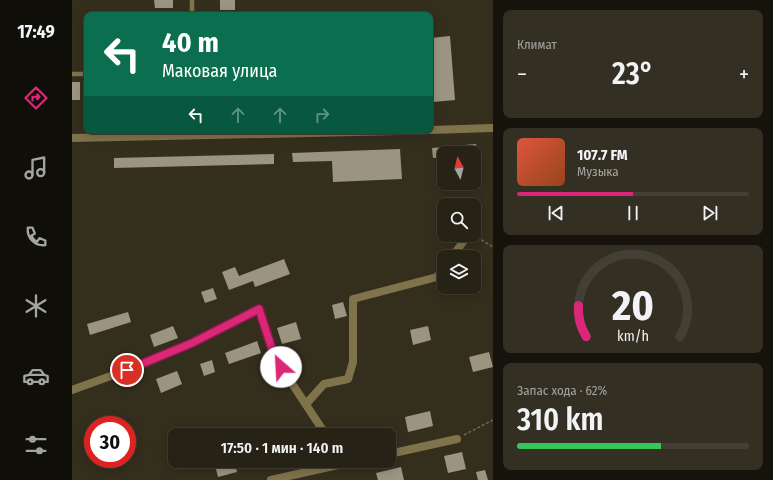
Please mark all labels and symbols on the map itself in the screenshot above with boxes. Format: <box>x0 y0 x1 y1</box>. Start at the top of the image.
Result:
north arrow <box>437 146 481 190</box>
position arrow <box>260 346 302 388</box>
pin <box>110 353 144 387</box>
speed limit sign: 30 <box>84 416 136 468</box>

